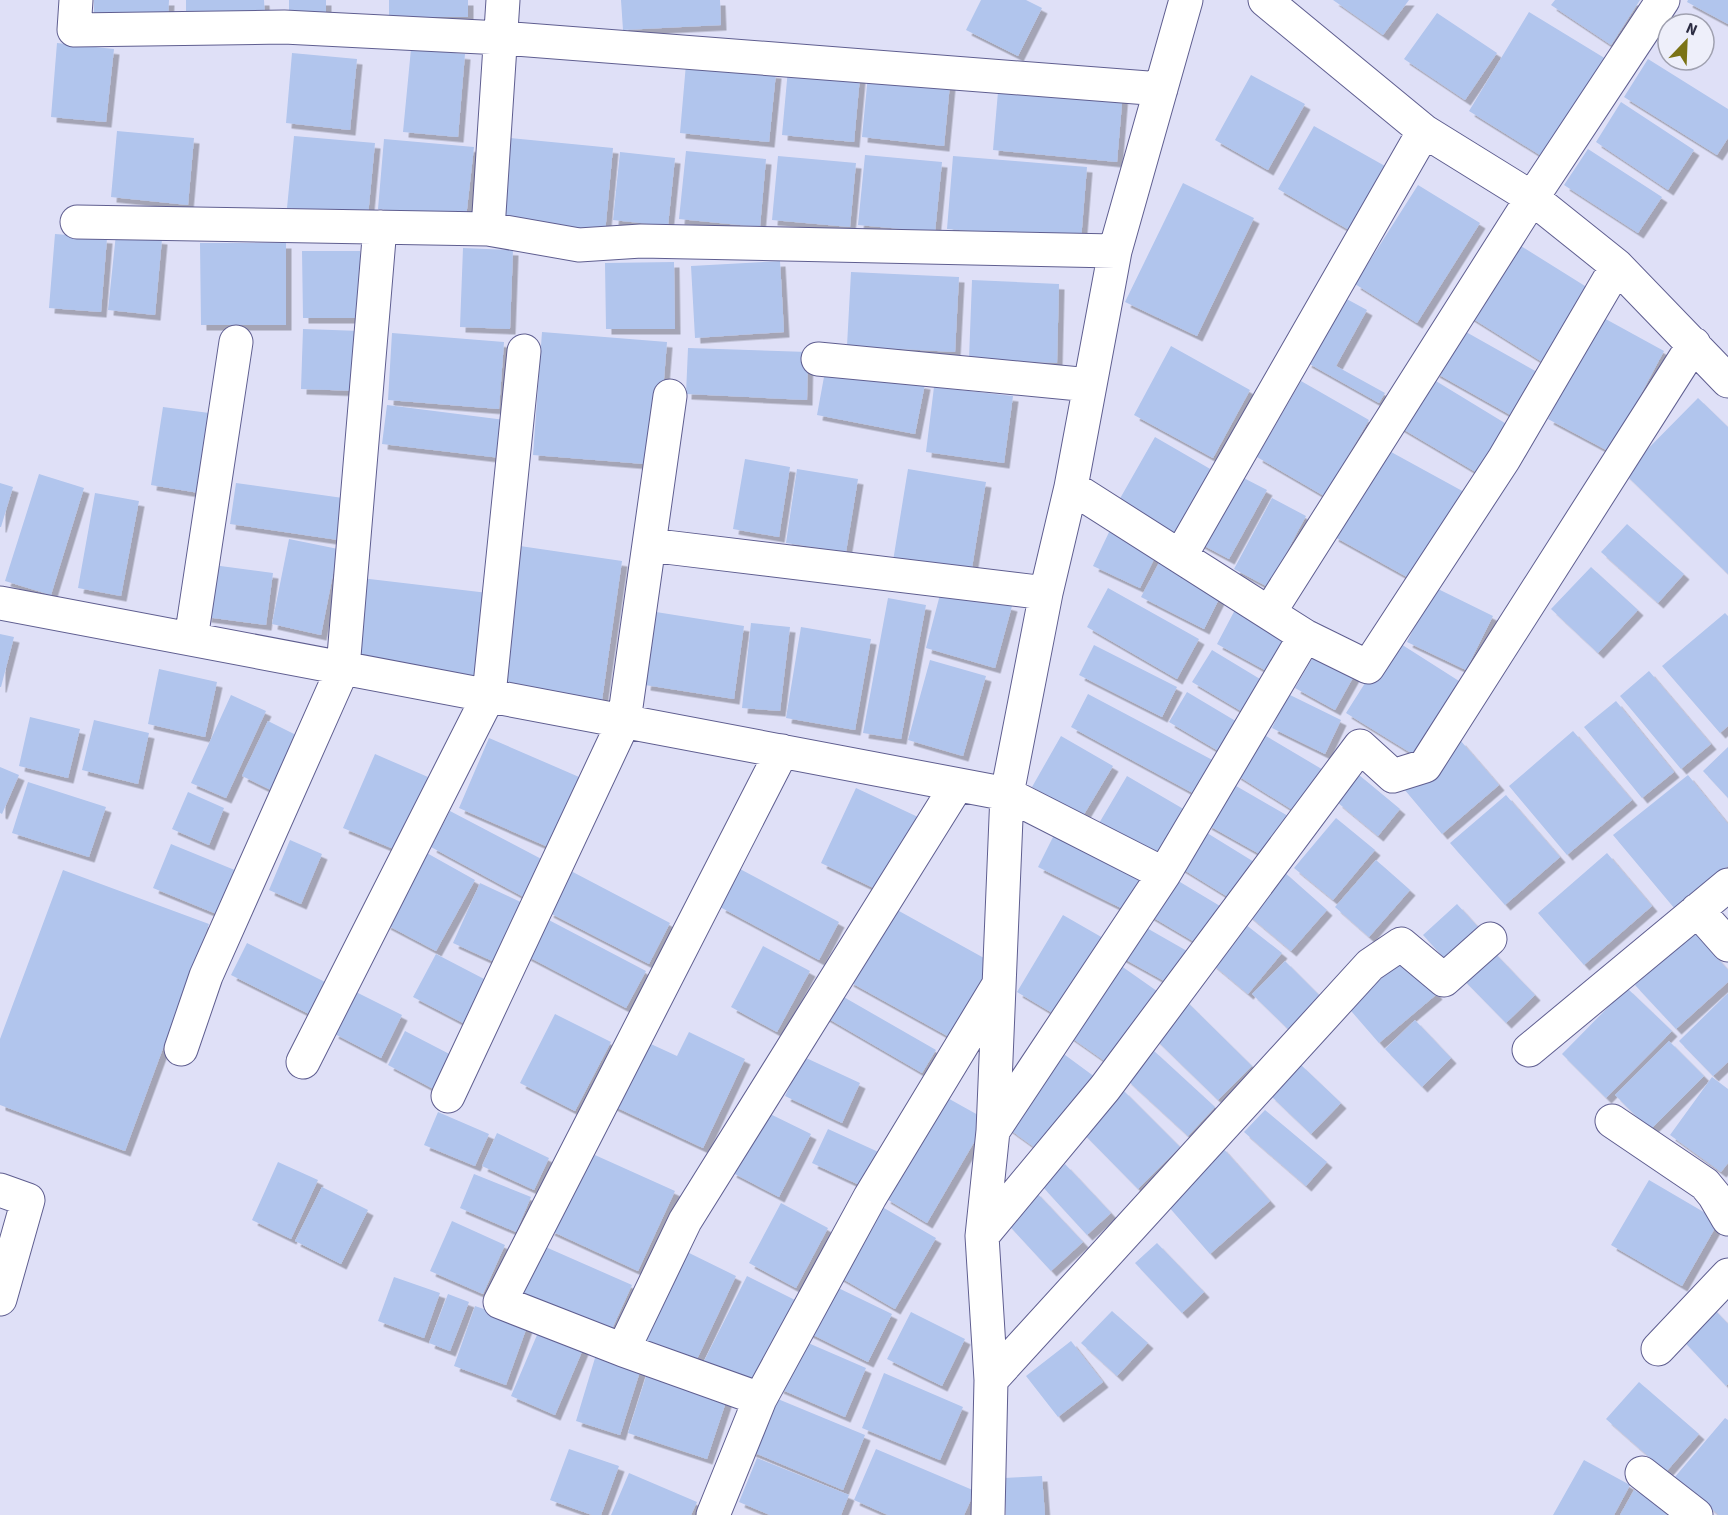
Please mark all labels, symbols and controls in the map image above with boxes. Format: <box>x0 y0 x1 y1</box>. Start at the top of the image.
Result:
north arrow <box>1656 12 1716 72</box>
text: N <box>1682 17 1701 41</box>

